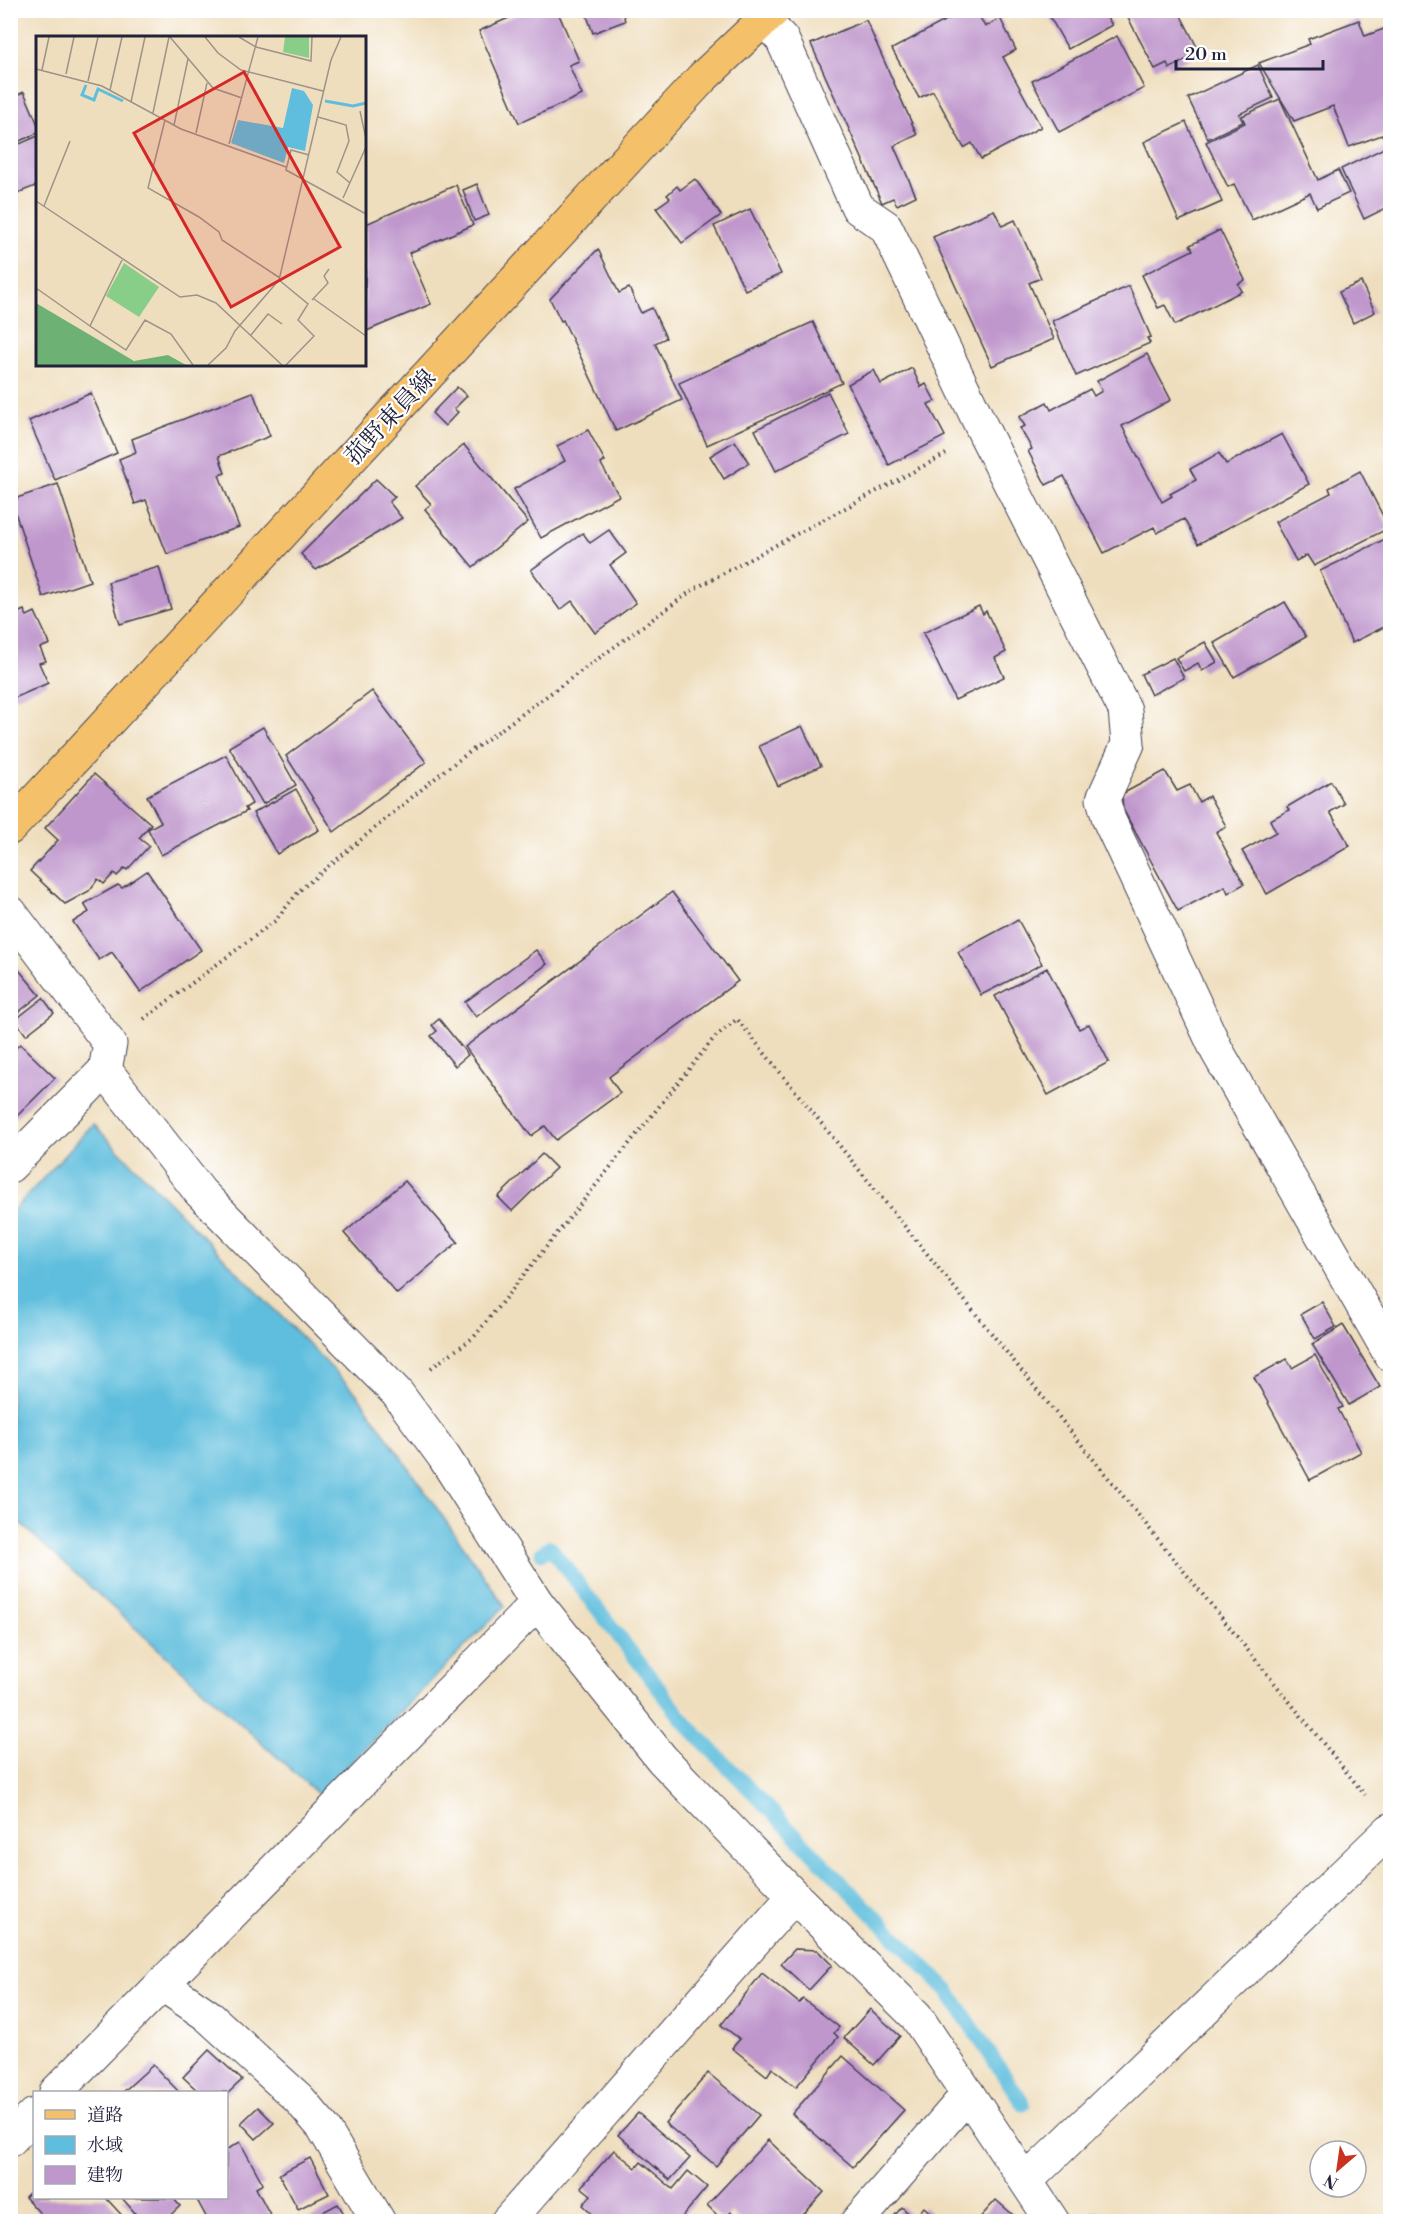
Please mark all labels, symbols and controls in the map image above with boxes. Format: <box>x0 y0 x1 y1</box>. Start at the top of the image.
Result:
scale bar <box>1176 33 1323 71</box>
inset map <box>36 36 366 366</box>
text: 20 m <box>1185 43 1227 66</box>
street label: 菰野東員線 <box>339 364 443 472</box>
legend <box>33 2091 228 2199</box>
text: 道路 <box>87 2104 123 2127</box>
text: 水域 <box>87 2134 123 2157</box>
north arrow <box>1308 2139 1368 2199</box>
text: 建物 <box>87 2164 123 2187</box>
text: N <box>1321 2169 1342 2193</box>

